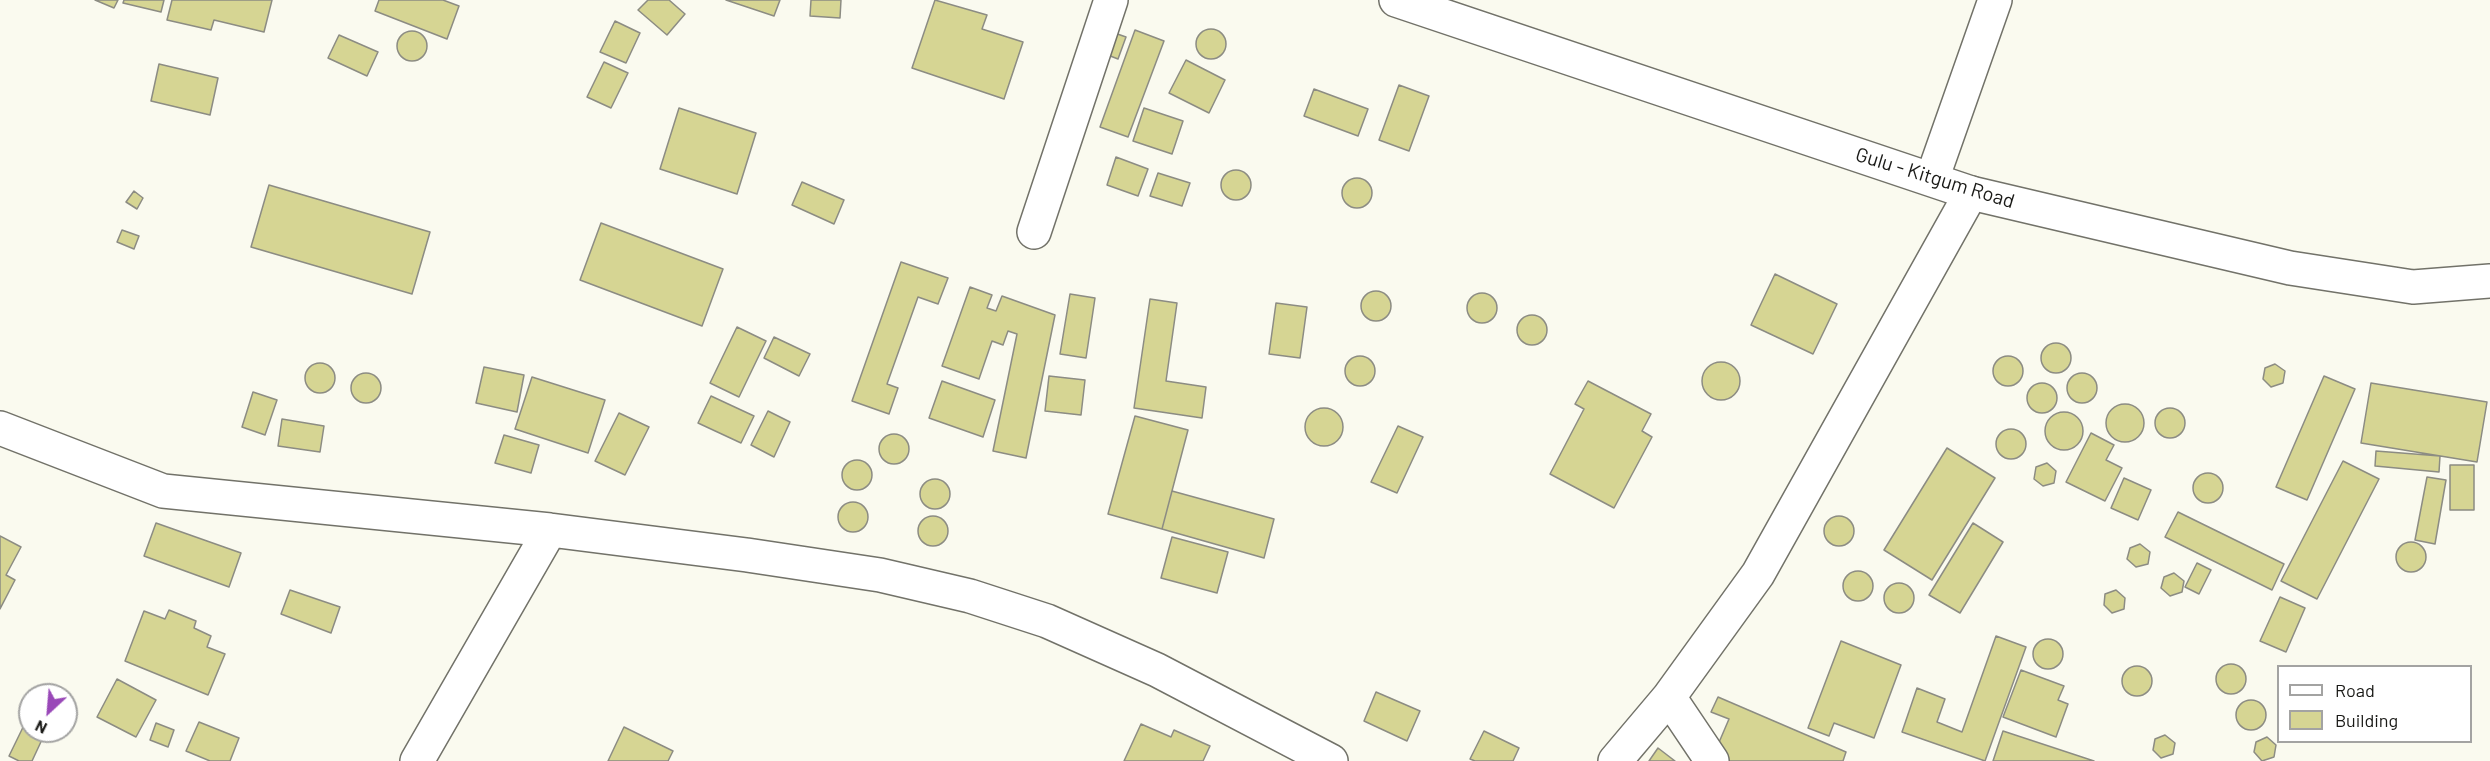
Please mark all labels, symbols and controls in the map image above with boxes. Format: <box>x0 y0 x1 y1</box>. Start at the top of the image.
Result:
street label: Gulu - Kitgum Road <box>1853 142 2017 214</box>
legend <box>2277 665 2472 743</box>
text: Road <box>2335 679 2375 701</box>
north arrow <box>18 683 78 743</box>
text: Building <box>2335 709 2398 731</box>
text: N <box>32 717 50 739</box>

